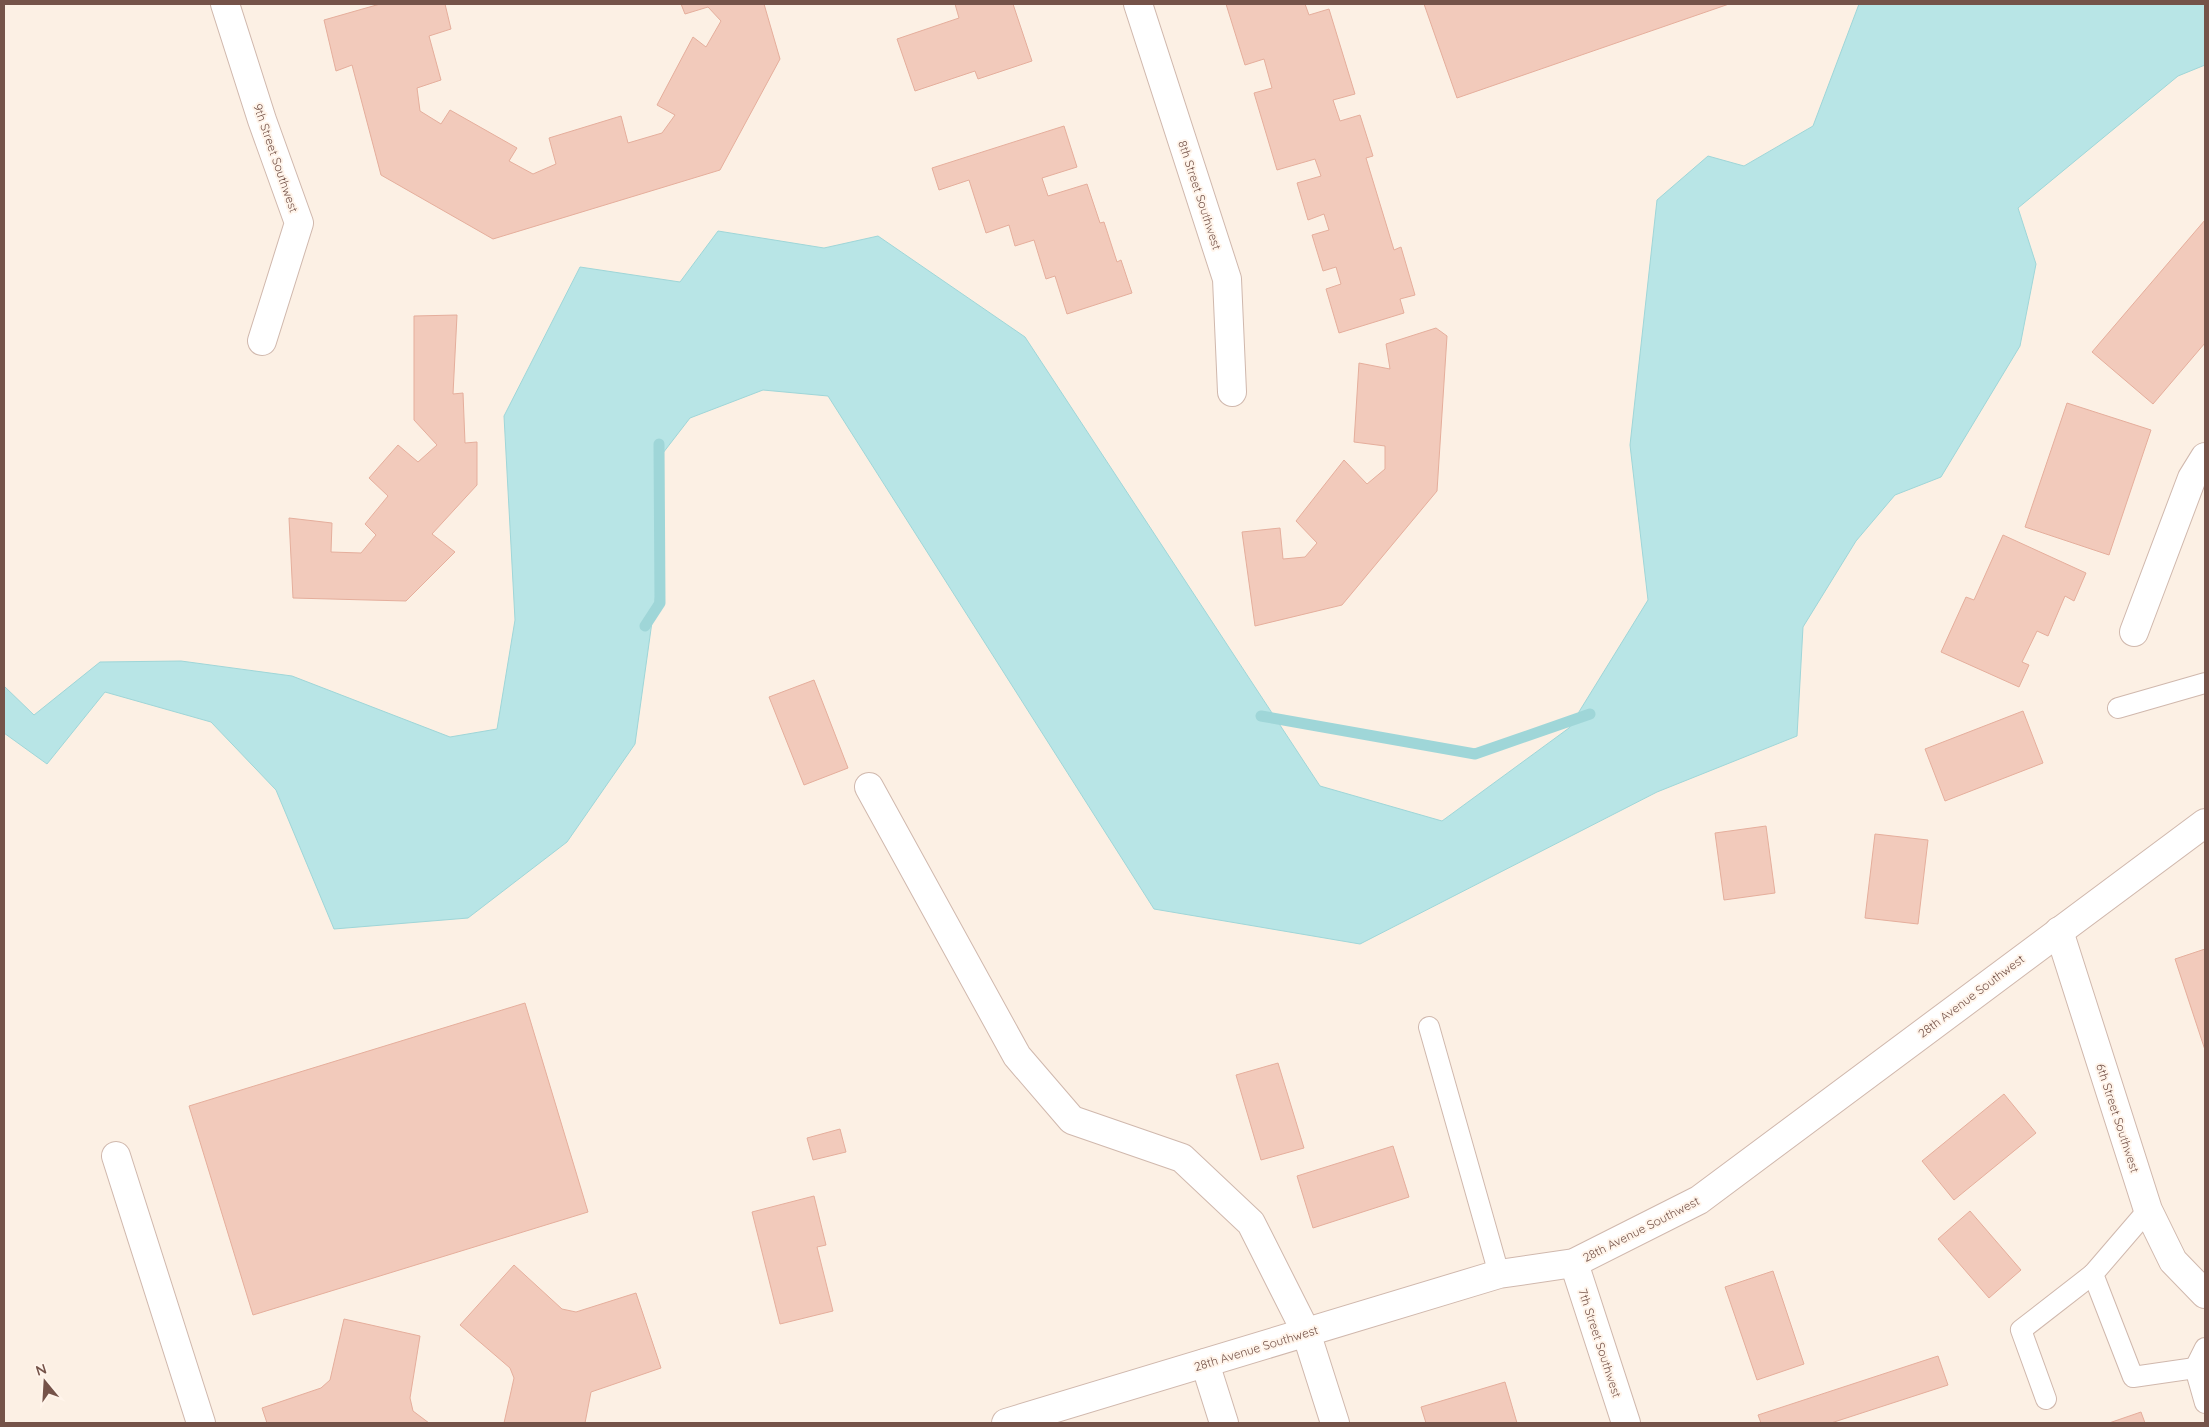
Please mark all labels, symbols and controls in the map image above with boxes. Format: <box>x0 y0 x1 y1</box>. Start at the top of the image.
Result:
street label: 9th Street Southwest <box>250 102 302 214</box>
street label: 8th Street Southwest <box>1175 139 1225 251</box>
street label: 28th Avenue Southwest <box>1915 951 2027 1041</box>
street label: 6th Street Southwest <box>2093 1062 2143 1174</box>
street label: 28th Avenue Southwest <box>1580 1193 1702 1265</box>
street label: 7th Street Southwest <box>1575 1287 1625 1399</box>
street label: 28th Avenue Southwest <box>1192 1322 1320 1374</box>
north arrow <box>20 1357 70 1407</box>
text: N <box>33 1359 49 1380</box>

